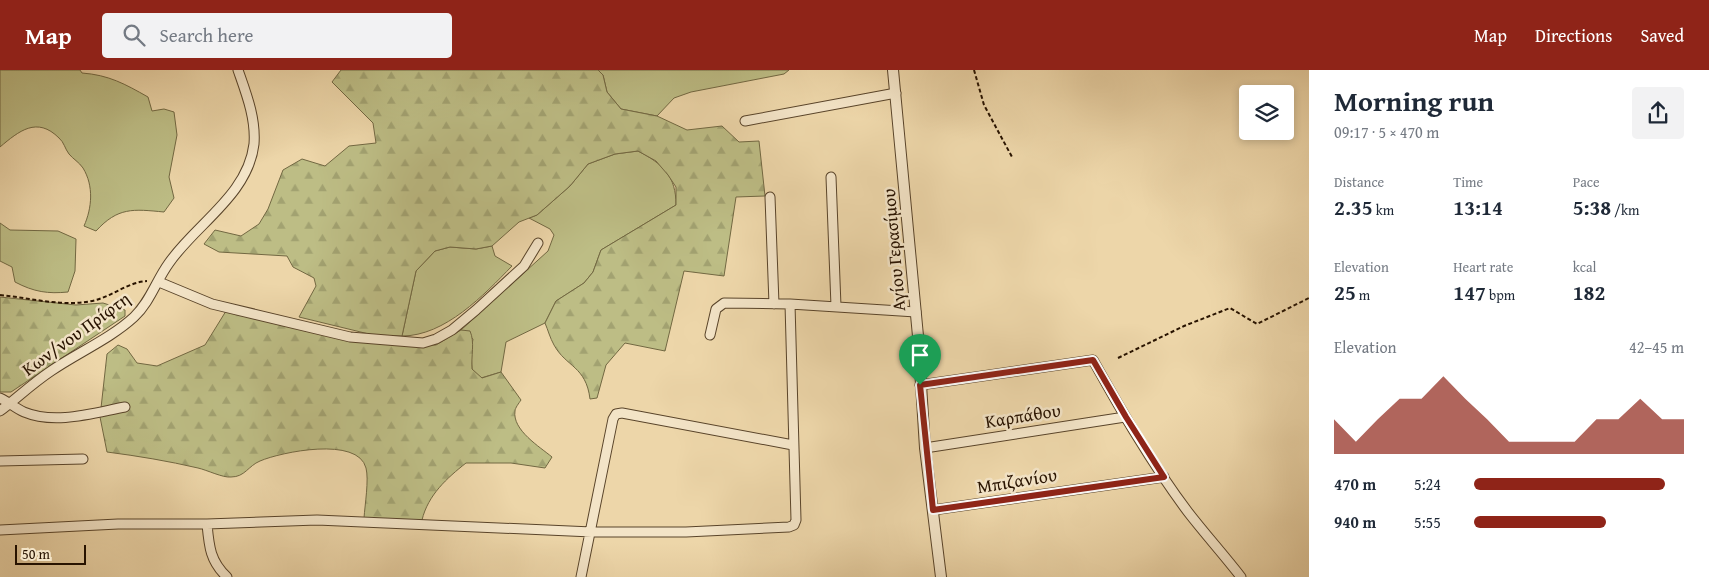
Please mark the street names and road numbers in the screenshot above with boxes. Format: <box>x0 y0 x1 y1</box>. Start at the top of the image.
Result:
street label: Αγίου Γερασίμου <box>875 188 912 313</box>
street label: Κων/νου Πρίφτη <box>16 285 135 382</box>
street label: Καρπάθου <box>983 396 1063 435</box>
street label: Μπιζανίου <box>975 461 1059 500</box>

